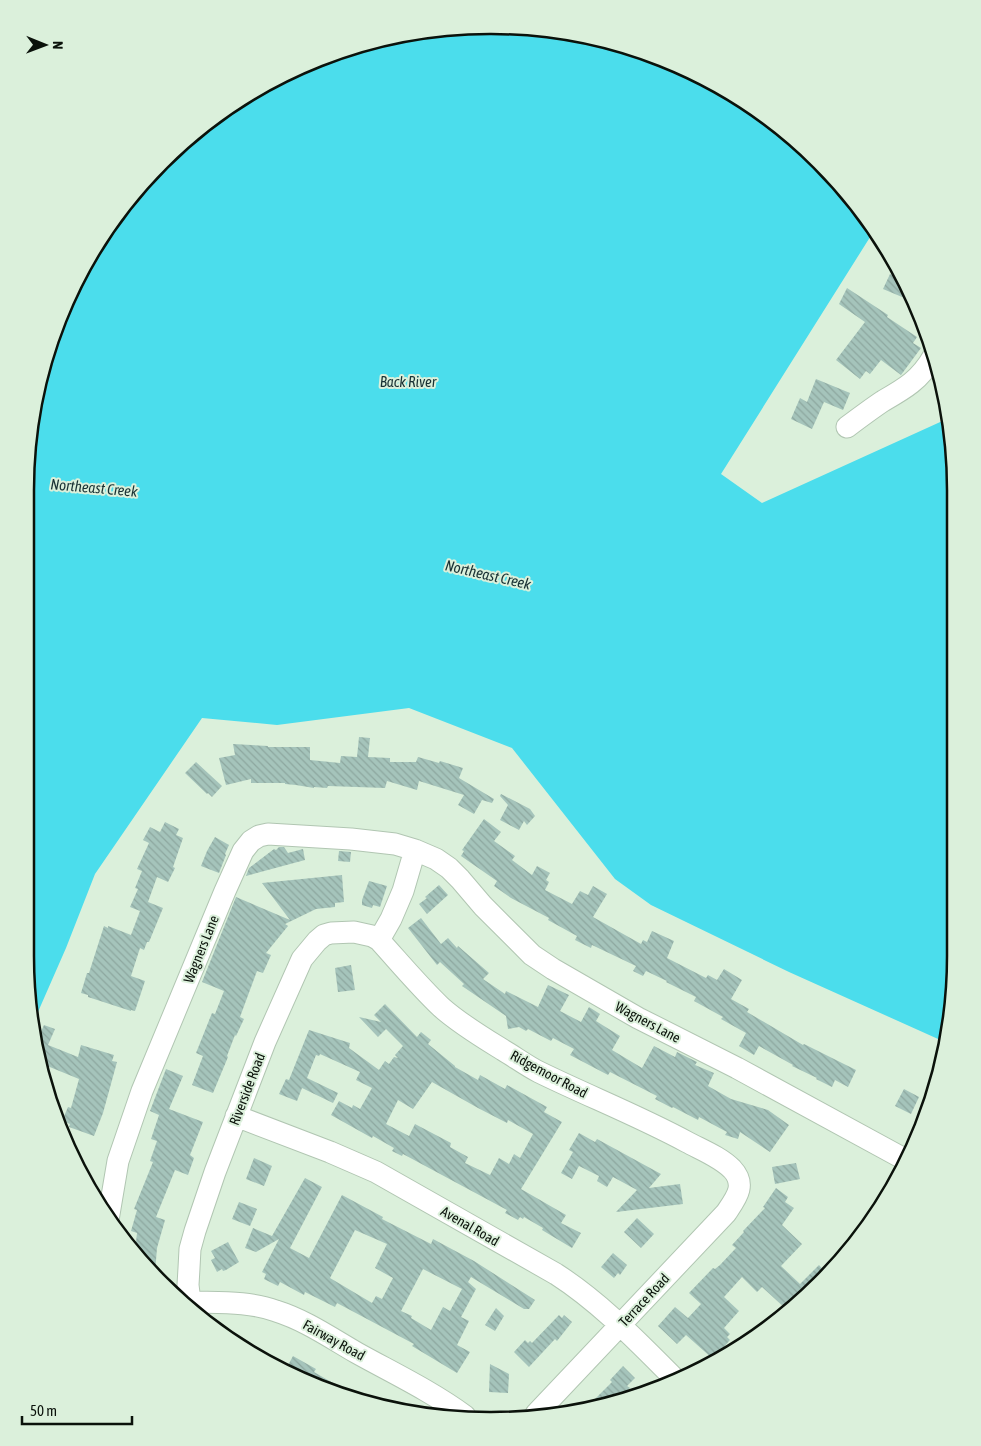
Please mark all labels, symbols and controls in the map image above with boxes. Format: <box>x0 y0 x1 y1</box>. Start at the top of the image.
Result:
north arrow <box>20 20 70 70</box>
text: N <box>50 41 66 49</box>
water label: Back River <box>380 373 437 390</box>
water label: Northeast Creek <box>50 475 139 500</box>
water label: Northeast Creek <box>444 556 533 593</box>
street label: Wagners Lane <box>180 913 222 985</box>
street label: Wagners Lane <box>613 998 683 1046</box>
street label: Ridgemoor Road <box>508 1047 590 1101</box>
street label: Riverside Road <box>226 1051 268 1127</box>
street label: Avenal Road <box>438 1203 502 1249</box>
street label: Terrace Road <box>616 1270 672 1330</box>
street label: Fairway Road <box>300 1316 368 1364</box>
scale bar <box>22 1394 132 1426</box>
text: 50 m <box>30 1402 57 1419</box>

